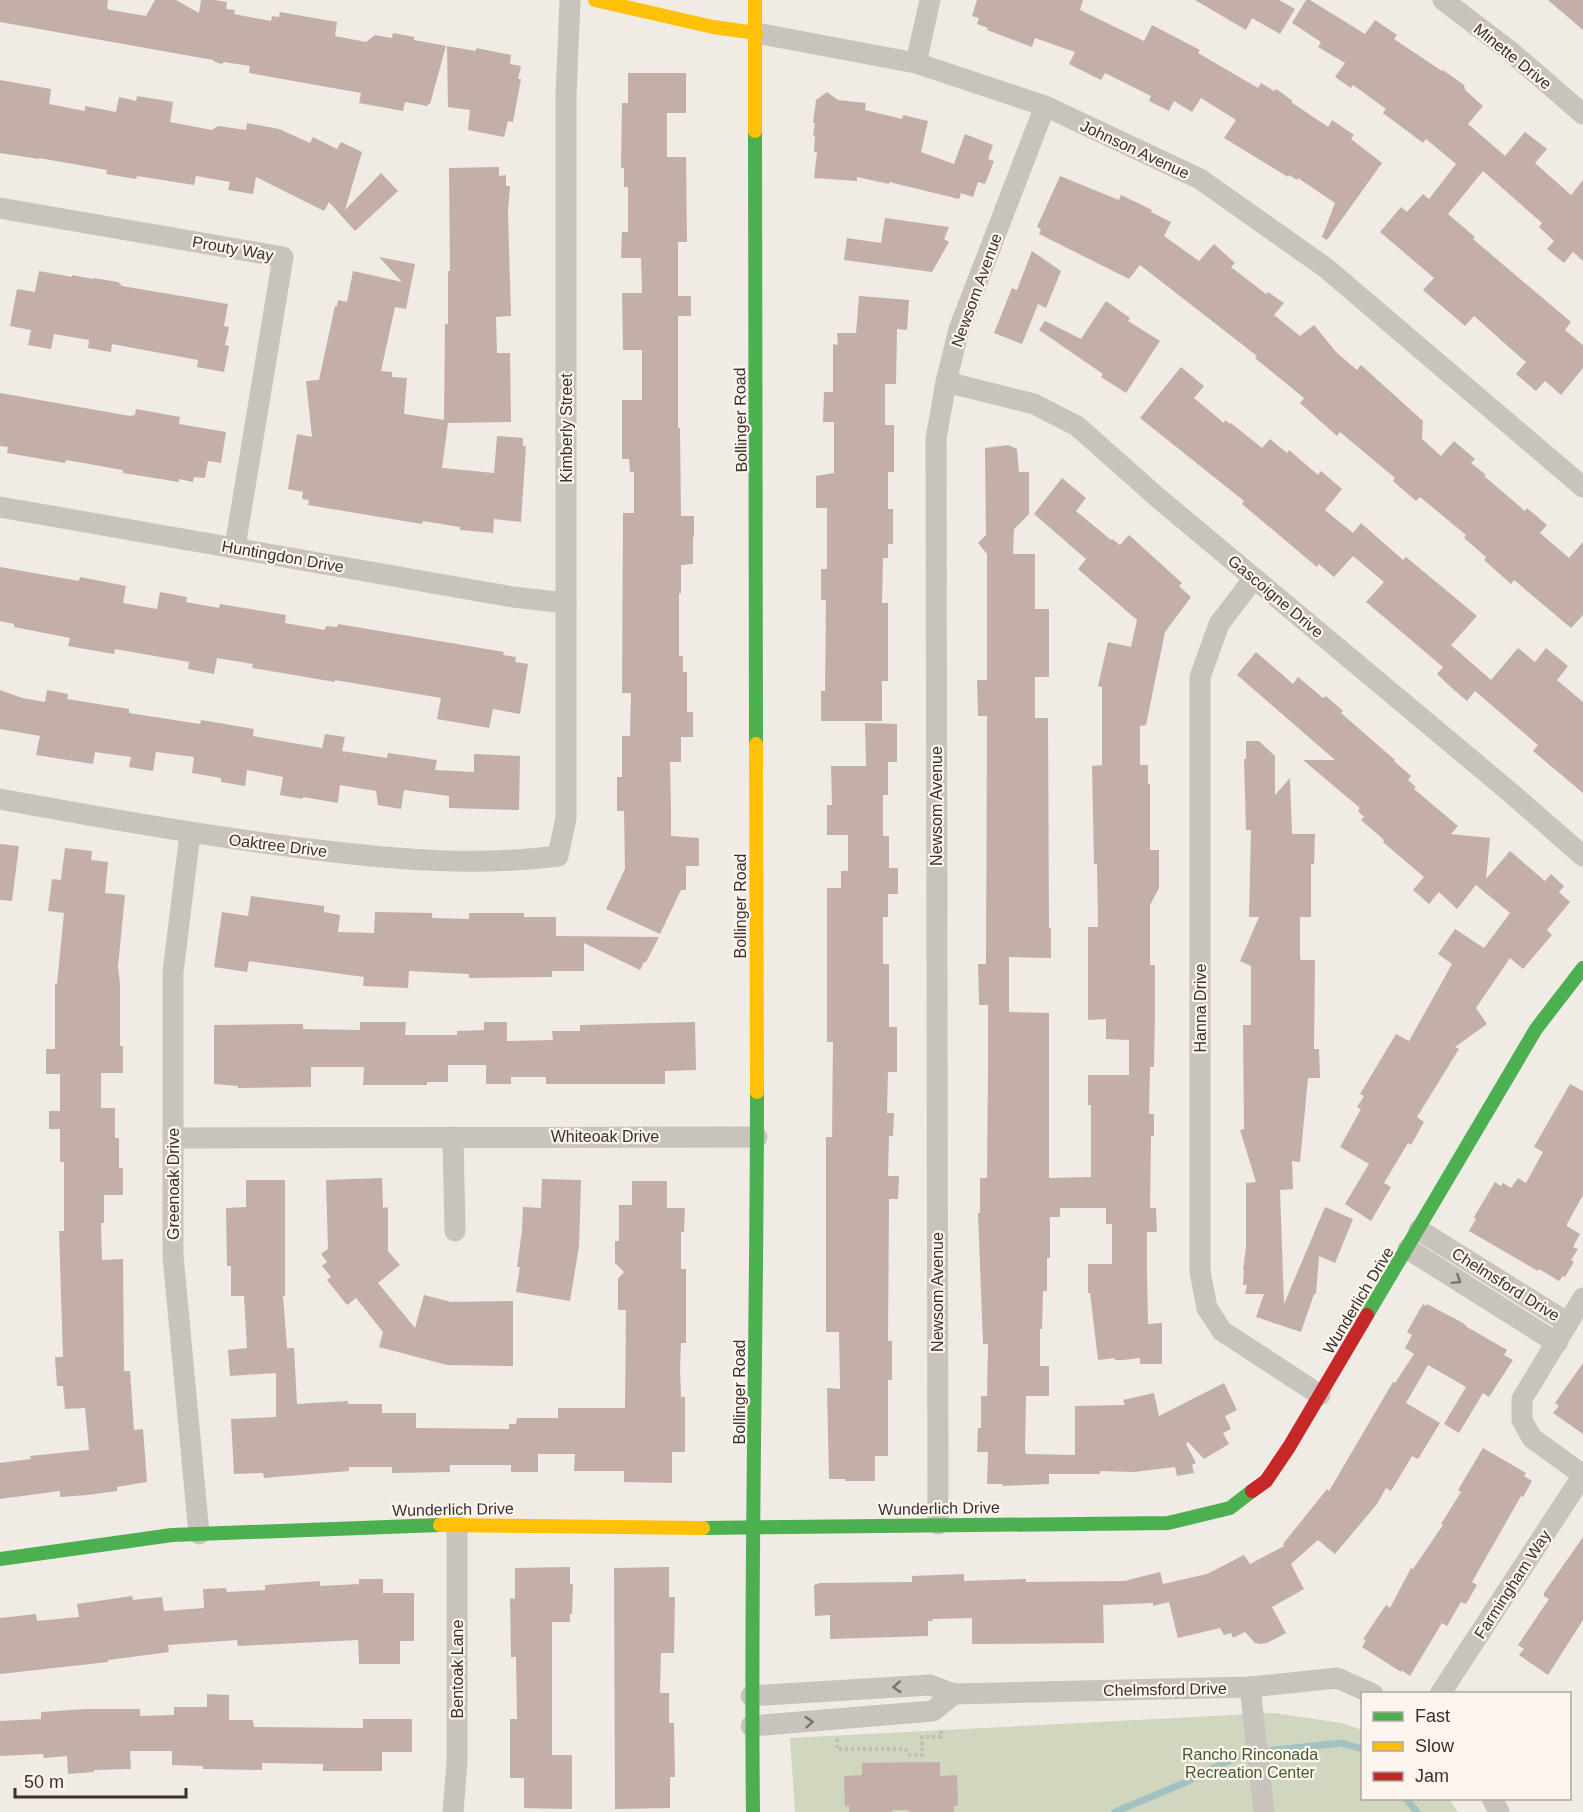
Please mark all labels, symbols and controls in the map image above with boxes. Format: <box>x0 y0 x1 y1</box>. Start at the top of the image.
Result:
street label: Minette Drive <box>1471 20 1555 93</box>
street label: Johnson Avenue <box>1078 117 1192 182</box>
street label: Newsom Avenue <box>948 231 1005 349</box>
street label: Prouty Way <box>191 233 275 264</box>
street label: Bollinger Road <box>731 367 750 473</box>
street label: Kimberly Street <box>558 373 575 483</box>
street label: Huntingdon Drive <box>221 537 345 576</box>
street label: Gascoigne Drive <box>1225 552 1327 641</box>
street label: Newsom Avenue <box>928 746 945 866</box>
street label: Oaktree Drive <box>228 831 328 860</box>
street label: Bollinger Road <box>732 854 749 958</box>
street label: Hanna Drive <box>1192 963 1209 1052</box>
street label: Greenoak Drive <box>165 1128 182 1240</box>
street label: Whiteoak Drive <box>551 1128 659 1145</box>
street label: Newsom Avenue <box>929 1232 946 1352</box>
street label: Wunderlich Drive <box>1320 1244 1397 1357</box>
street label: Chelmsford Drive <box>1449 1244 1563 1324</box>
one-way arrow <box>1451 1273 1461 1285</box>
street label: Bollinger Road <box>731 1340 748 1444</box>
street label: Wunderlich Drive <box>878 1499 1000 1518</box>
street label: Wunderlich Drive <box>392 1500 514 1519</box>
street label: Farmingham Way <box>1471 1527 1554 1642</box>
street label: Bentoak Lane <box>449 1620 466 1718</box>
street label: Chelmsford Drive <box>1103 1680 1227 1699</box>
one-way arrow <box>893 1681 902 1694</box>
legend <box>1361 1692 1571 1800</box>
text: Fast <box>1415 1706 1450 1726</box>
one-way arrow <box>805 1716 814 1729</box>
text: Slow <box>1415 1736 1455 1756</box>
park label: Rancho Rinconada Recreation Center <box>1182 1746 1318 1781</box>
scale bar <box>15 1761 186 1799</box>
text: Jam <box>1415 1766 1449 1786</box>
text: 50 m <box>24 1772 64 1792</box>

